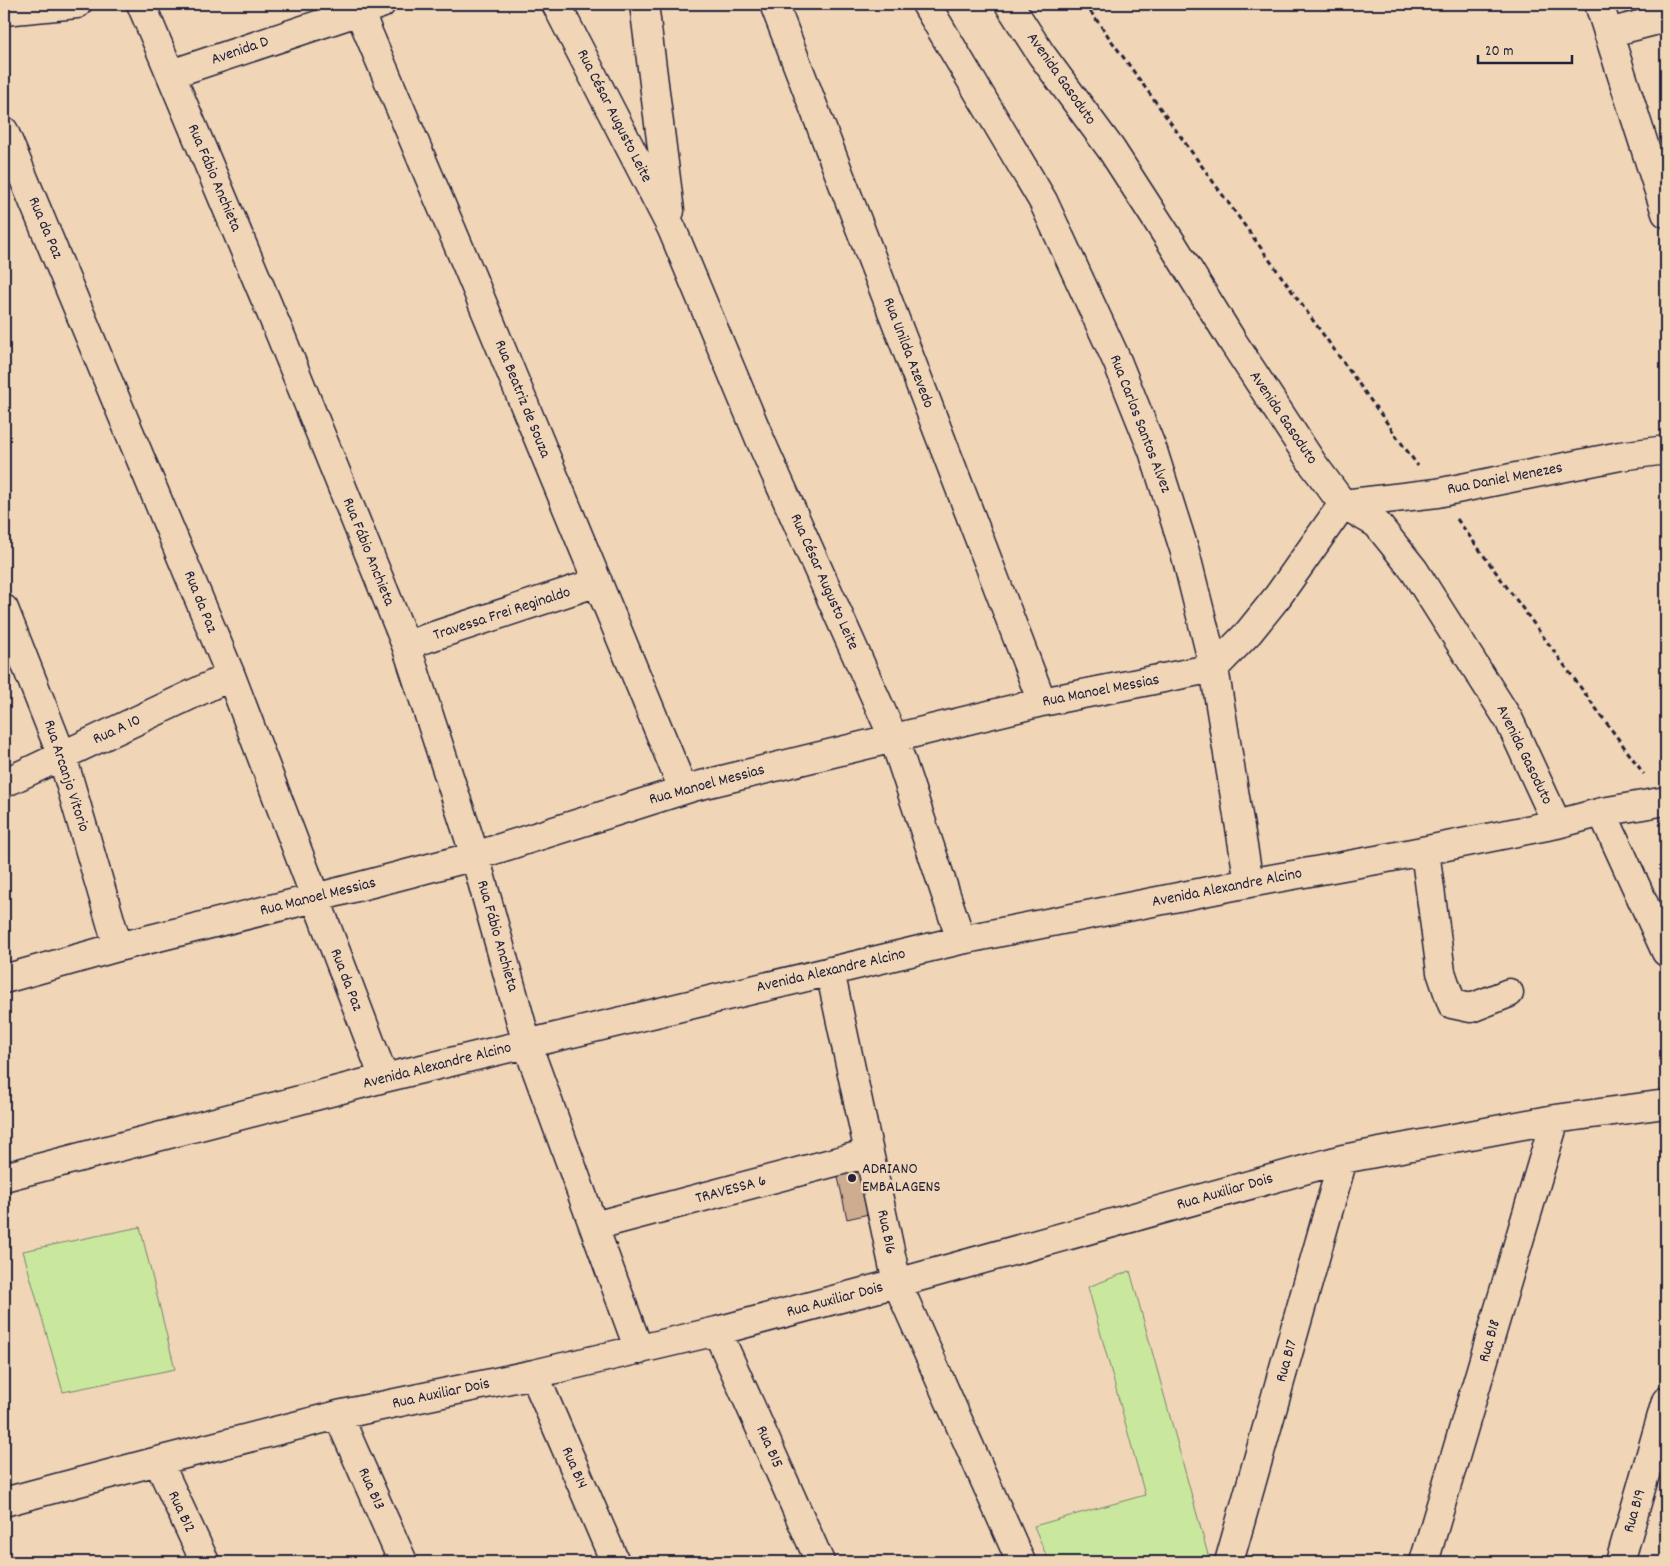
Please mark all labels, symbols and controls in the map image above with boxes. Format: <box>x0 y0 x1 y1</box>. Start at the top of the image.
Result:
street label: Avenida Gasoduto <box>1021 28 1101 130</box>
street label: Avenida D <box>208 30 272 72</box>
scale bar <box>1478 32 1571 64</box>
text: 20 m <box>1485 41 1513 63</box>
street label: Rua César Augusto Leite <box>570 45 658 187</box>
street label: Rua Fábio Anchieta <box>181 121 247 236</box>
street label: Rua da Paz <box>22 193 68 263</box>
street label: Rua Unilda Azevedo <box>876 294 940 412</box>
street label: Rua Beatriz de Souza <box>488 337 556 462</box>
street label: Rua Carlos Santos Alvez <box>1103 352 1177 496</box>
street label: Avenida Gasoduto <box>1243 367 1323 469</box>
street label: Rua Daniel Menezes <box>1445 456 1565 501</box>
street label: Rua Fábio Anchieta <box>336 494 400 610</box>
street label: Rua César Augusto Leite <box>784 510 864 654</box>
street label: Rua da Paz <box>177 567 223 637</box>
street label: Travessa Frei Reginaldo <box>430 581 574 647</box>
street label: Rua Manoel Messias <box>1040 668 1162 714</box>
street label: Avenida Gasoduto <box>1490 701 1558 809</box>
street label: Rua A 10 <box>89 709 145 751</box>
street label: Rua Arcanjo Vitorio <box>37 717 95 835</box>
street label: Rua Manoel Messias <box>647 758 768 811</box>
street label: Avenida Alexandre Alcino <box>1150 862 1304 914</box>
street label: Rua Manoel Messias <box>258 871 379 923</box>
street label: Rua Fábio Anchieta <box>470 878 524 995</box>
street label: Avenida Alexandre Alcino <box>754 943 908 999</box>
street label: Rua da Paz <box>324 945 368 1015</box>
street label: Avenida Alexandre Alcino <box>360 1036 514 1096</box>
place label: ADRIANO EMBALAGENS <box>862 1158 941 1199</box>
street label: Rua Auxiliar Dois <box>1174 1167 1276 1217</box>
street label: TRAVESSA 6 <box>693 1170 769 1210</box>
marker: ADRIANO EMBALAGENS <box>846 1172 858 1184</box>
street label: Rua B16 <box>870 1208 902 1256</box>
street label: Rua Auxiliar Dois <box>784 1276 886 1324</box>
street label: Rua B18 <box>1473 1317 1507 1365</box>
street label: Rua B17 <box>1270 1337 1304 1385</box>
street label: Rua Auxiliar Dois <box>390 1372 492 1416</box>
street label: Rua B15 <box>749 1422 789 1472</box>
street label: Rua B14 <box>555 1443 593 1493</box>
street label: Rua B13 <box>352 1464 390 1514</box>
street label: Rua B12 <box>161 1487 201 1537</box>
street label: Rua B19 <box>1618 1487 1652 1535</box>

